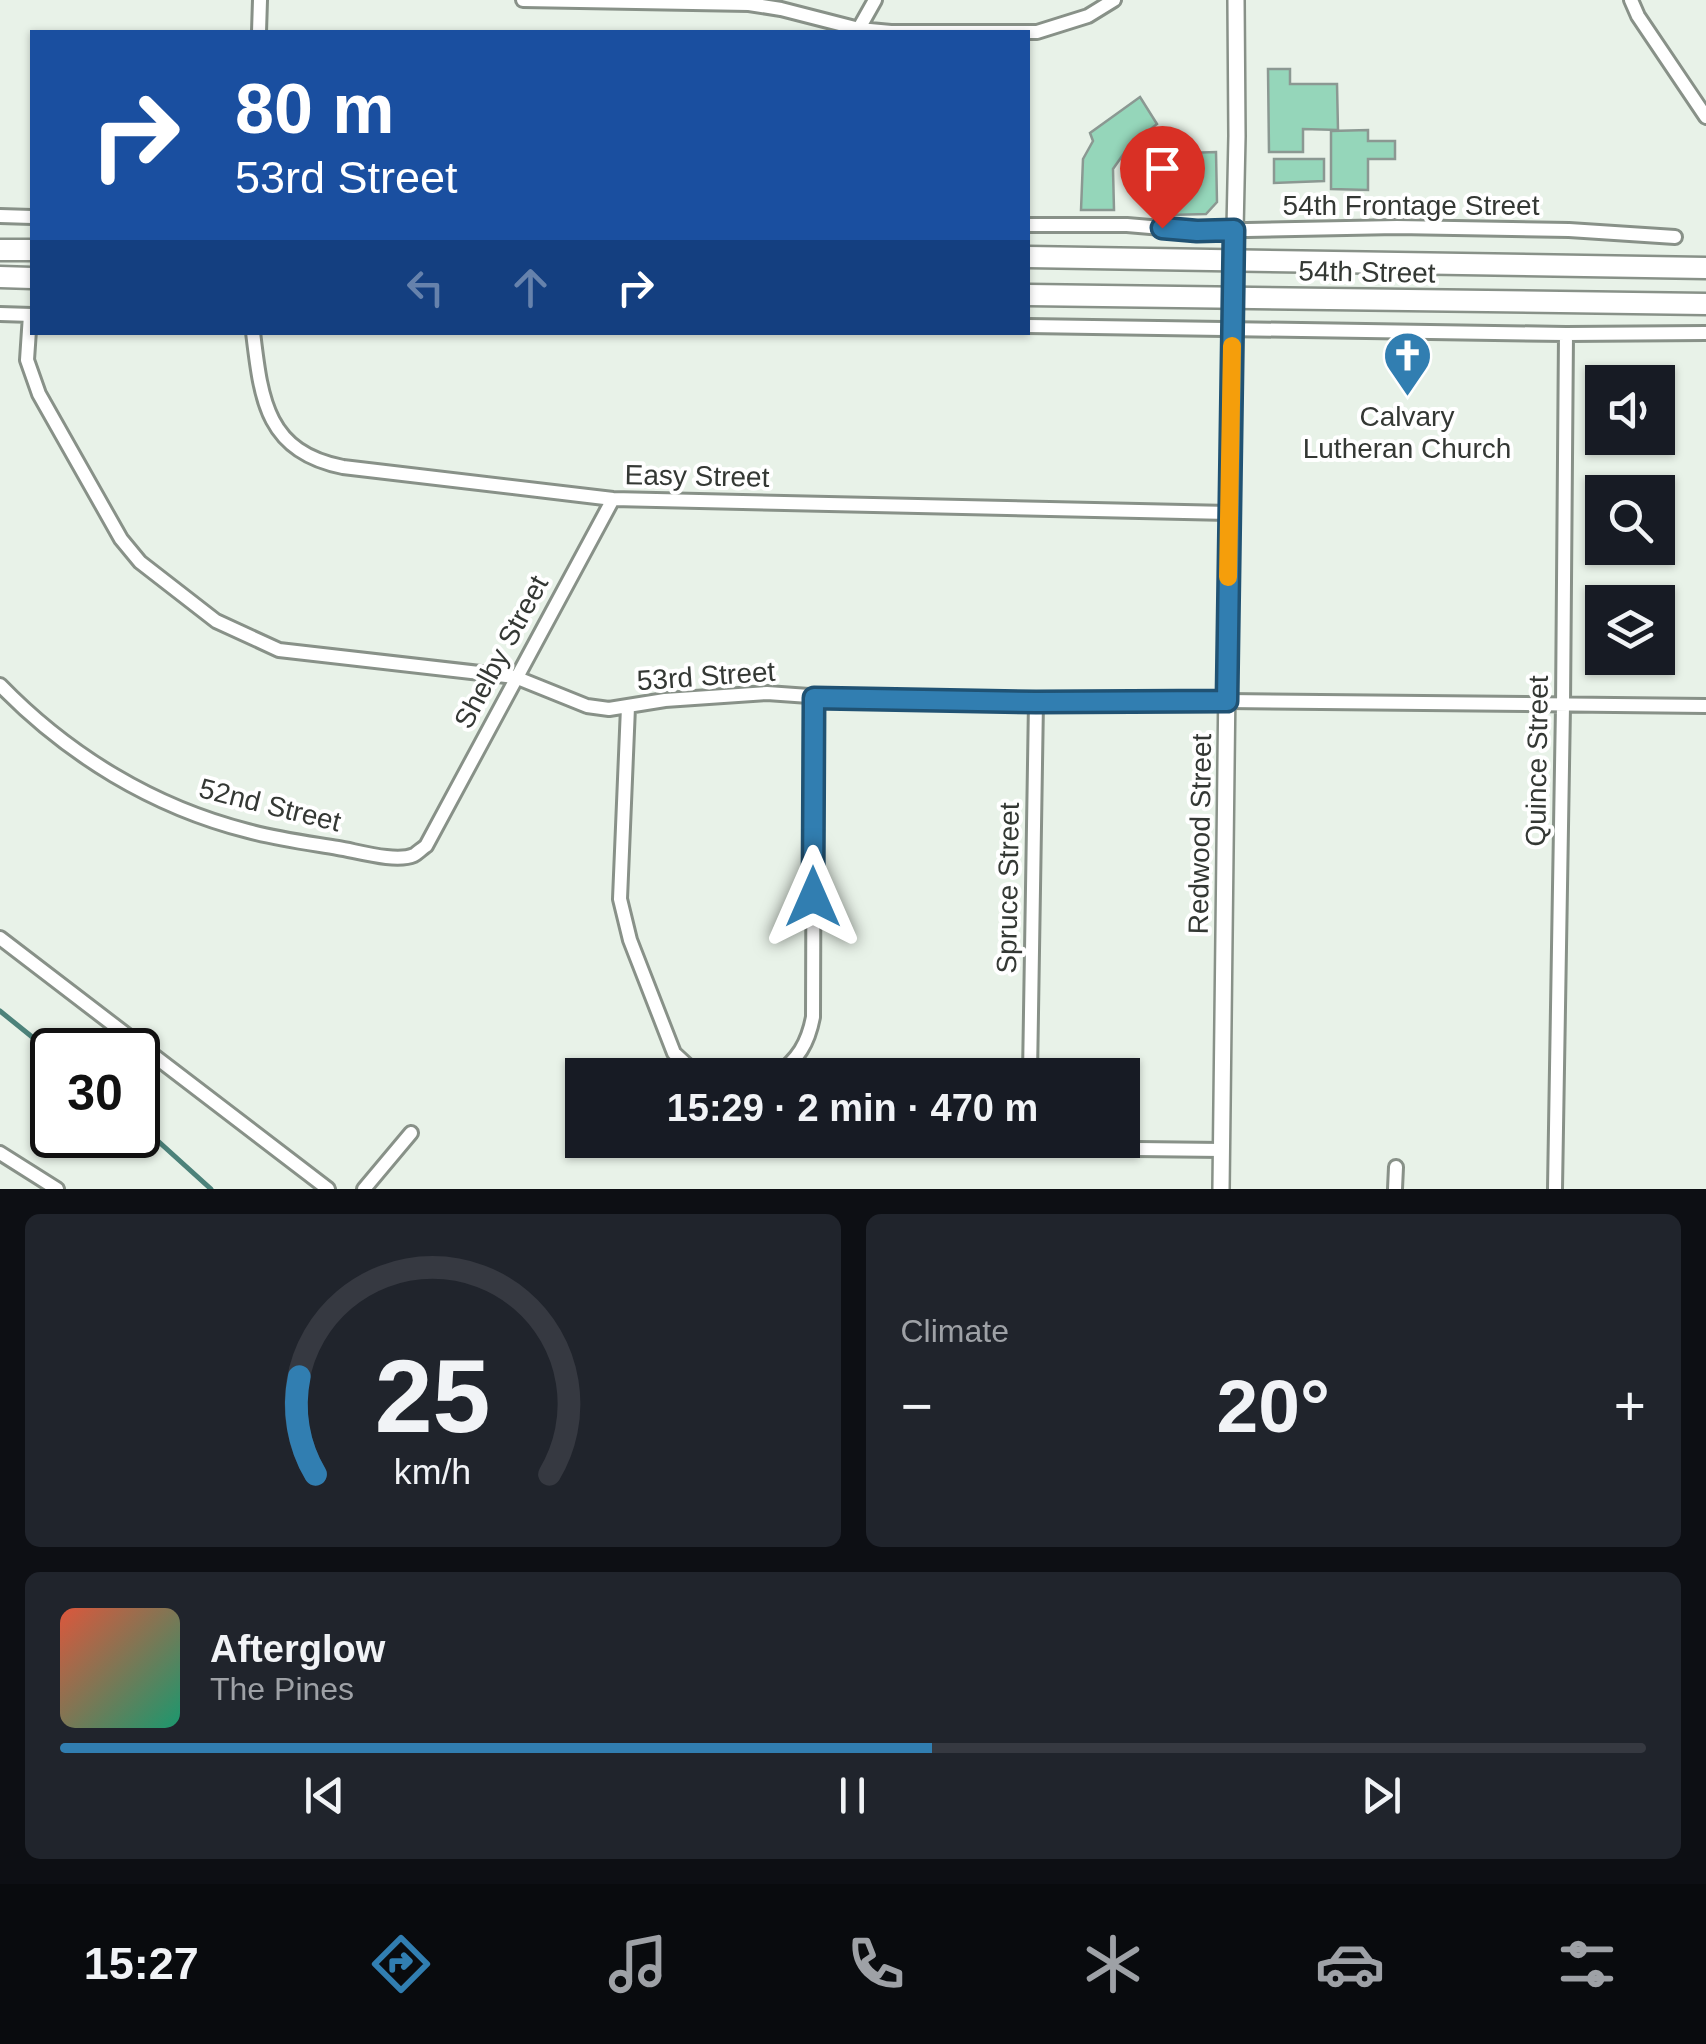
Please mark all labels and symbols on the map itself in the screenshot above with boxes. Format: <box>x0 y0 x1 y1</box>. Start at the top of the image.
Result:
pin <box>1120 126 1205 229</box>
street label: 54th Frontage Street <box>1283 190 1540 221</box>
street label: 54th Street <box>1298 255 1436 289</box>
church icon: Calvary Lutheran Church <box>1381 330 1433 398</box>
place label: Calvary Lutheran Church <box>1303 401 1511 464</box>
street label: Easy Street <box>624 459 770 493</box>
street label: Shelby Street <box>448 570 554 733</box>
street label: 53rd Street <box>636 656 776 696</box>
street label: Quince Street <box>1520 675 1554 847</box>
street label: Redwood Street <box>1183 733 1217 935</box>
street label: 52nd Street <box>196 772 344 838</box>
street label: Spruce Street <box>991 802 1025 974</box>
position arrow <box>761 845 865 949</box>
speed limit sign: 30 <box>30 1028 160 1158</box>

